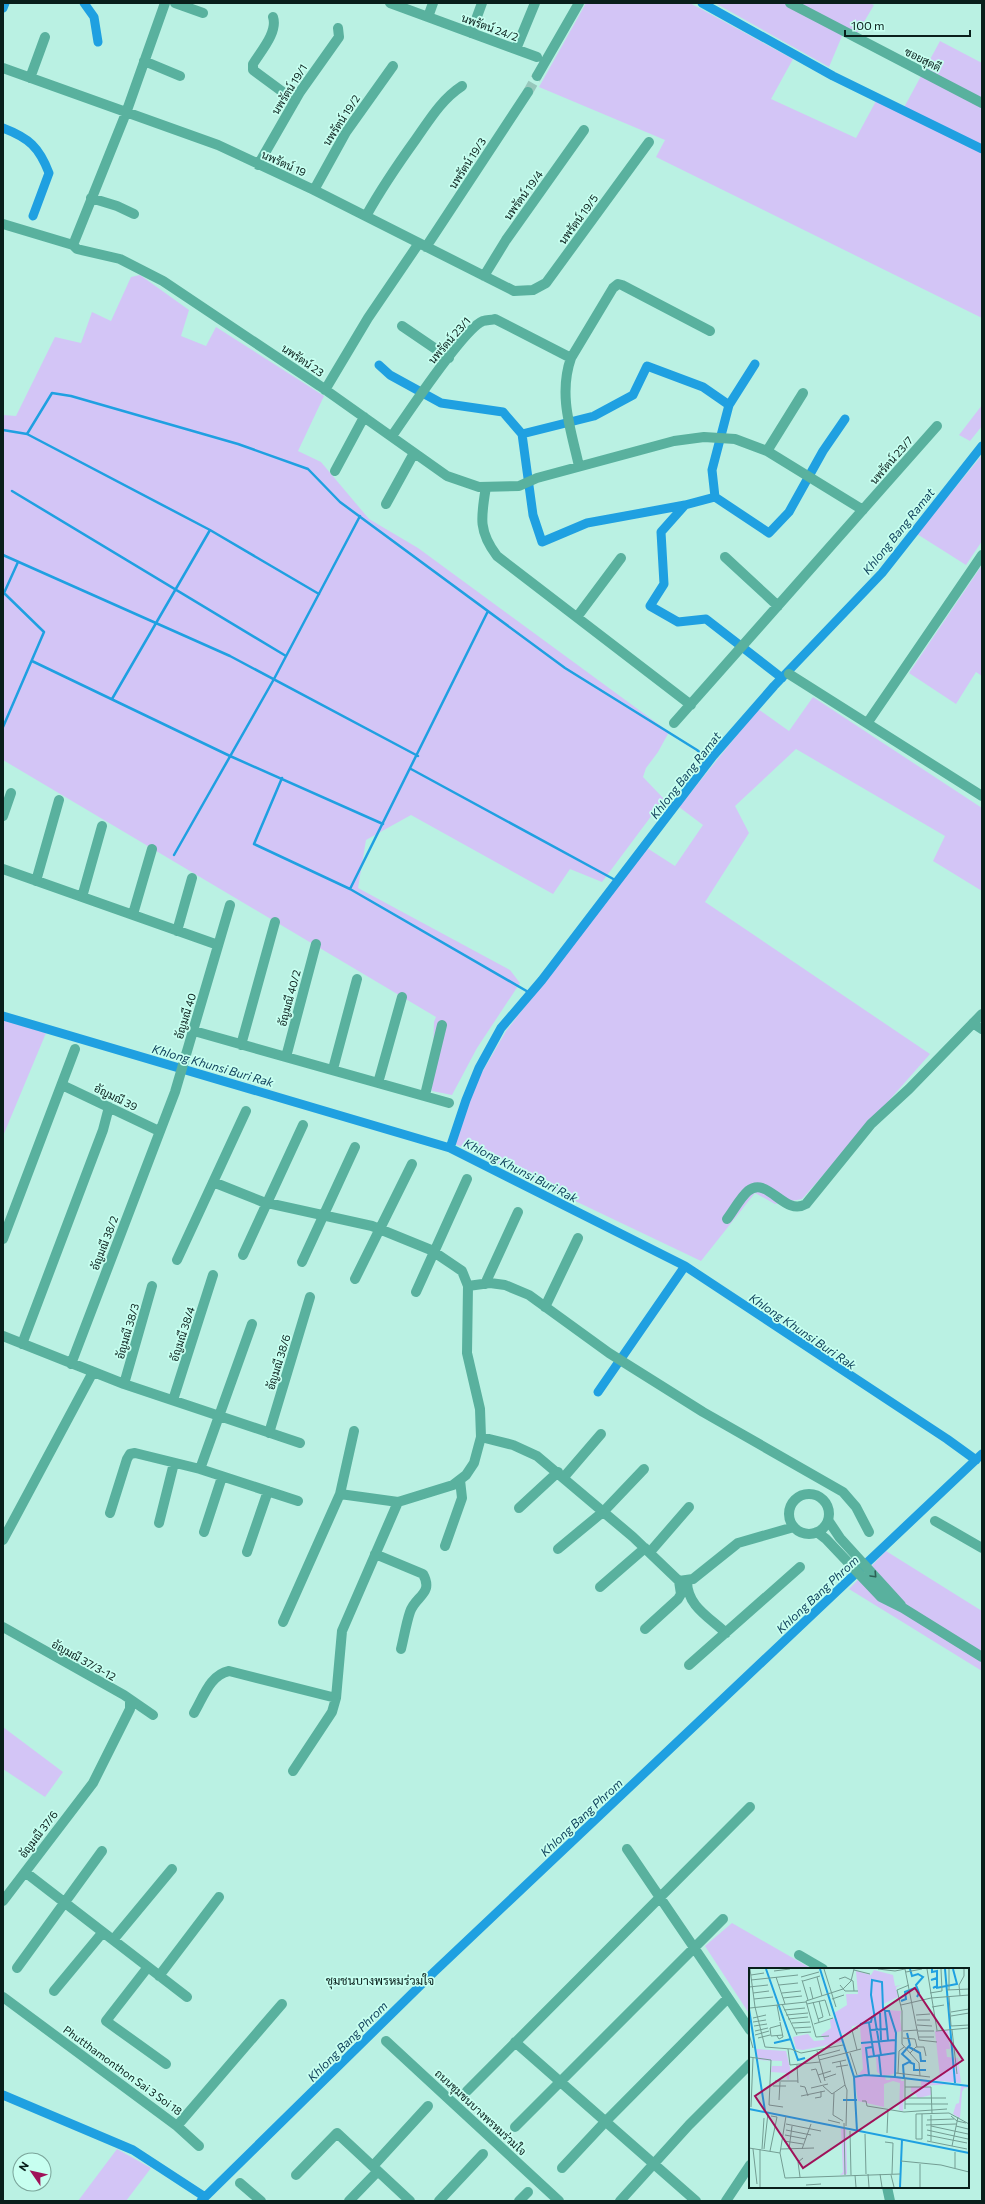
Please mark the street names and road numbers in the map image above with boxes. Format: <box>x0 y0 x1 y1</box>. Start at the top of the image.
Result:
street label: นพรัตน์ 24/2 <box>460 10 521 43</box>
street label: ซอยสุดดี <box>901 43 944 76</box>
street label: นพรัตน์ 19/1 <box>268 61 310 117</box>
street label: นพรัตน์ 19/2 <box>319 92 362 148</box>
street label: นพรัตน์ 19/3 <box>445 134 488 191</box>
street label: นพรัตน์ 19 <box>260 147 309 179</box>
street label: นพรัตน์ 19/4 <box>500 167 545 222</box>
street label: นพรัตน์ 19/5 <box>555 191 600 246</box>
street label: นพรัตน์ 23/1 <box>424 313 473 366</box>
street label: นพรัตน์ 23 <box>279 340 327 379</box>
street label: นพรัตน์ 23/7 <box>866 433 915 486</box>
street label: อัญมณี 40/2 <box>274 968 304 1028</box>
street label: อัญมณี 40 <box>171 991 199 1041</box>
street label: อัญมณี 39 <box>92 1080 140 1114</box>
street label: อัญมณี 38/2 <box>87 1214 121 1272</box>
street label: อัญมณี 38/3 <box>112 1301 142 1361</box>
street label: อัญมณี 38/4 <box>166 1304 198 1363</box>
street label: อัญมณี 38/6 <box>262 1332 294 1392</box>
street label: อัญมณี 37/3-12 <box>49 1636 119 1684</box>
street label: อัญมณี 37/6 <box>15 1807 61 1861</box>
street label: Phutthamonthon Sai 3 Soi 18 <box>61 2023 185 2118</box>
street label: ถนนชุมชนบางพรหมร่วมใจ <box>431 2066 530 2160</box>

